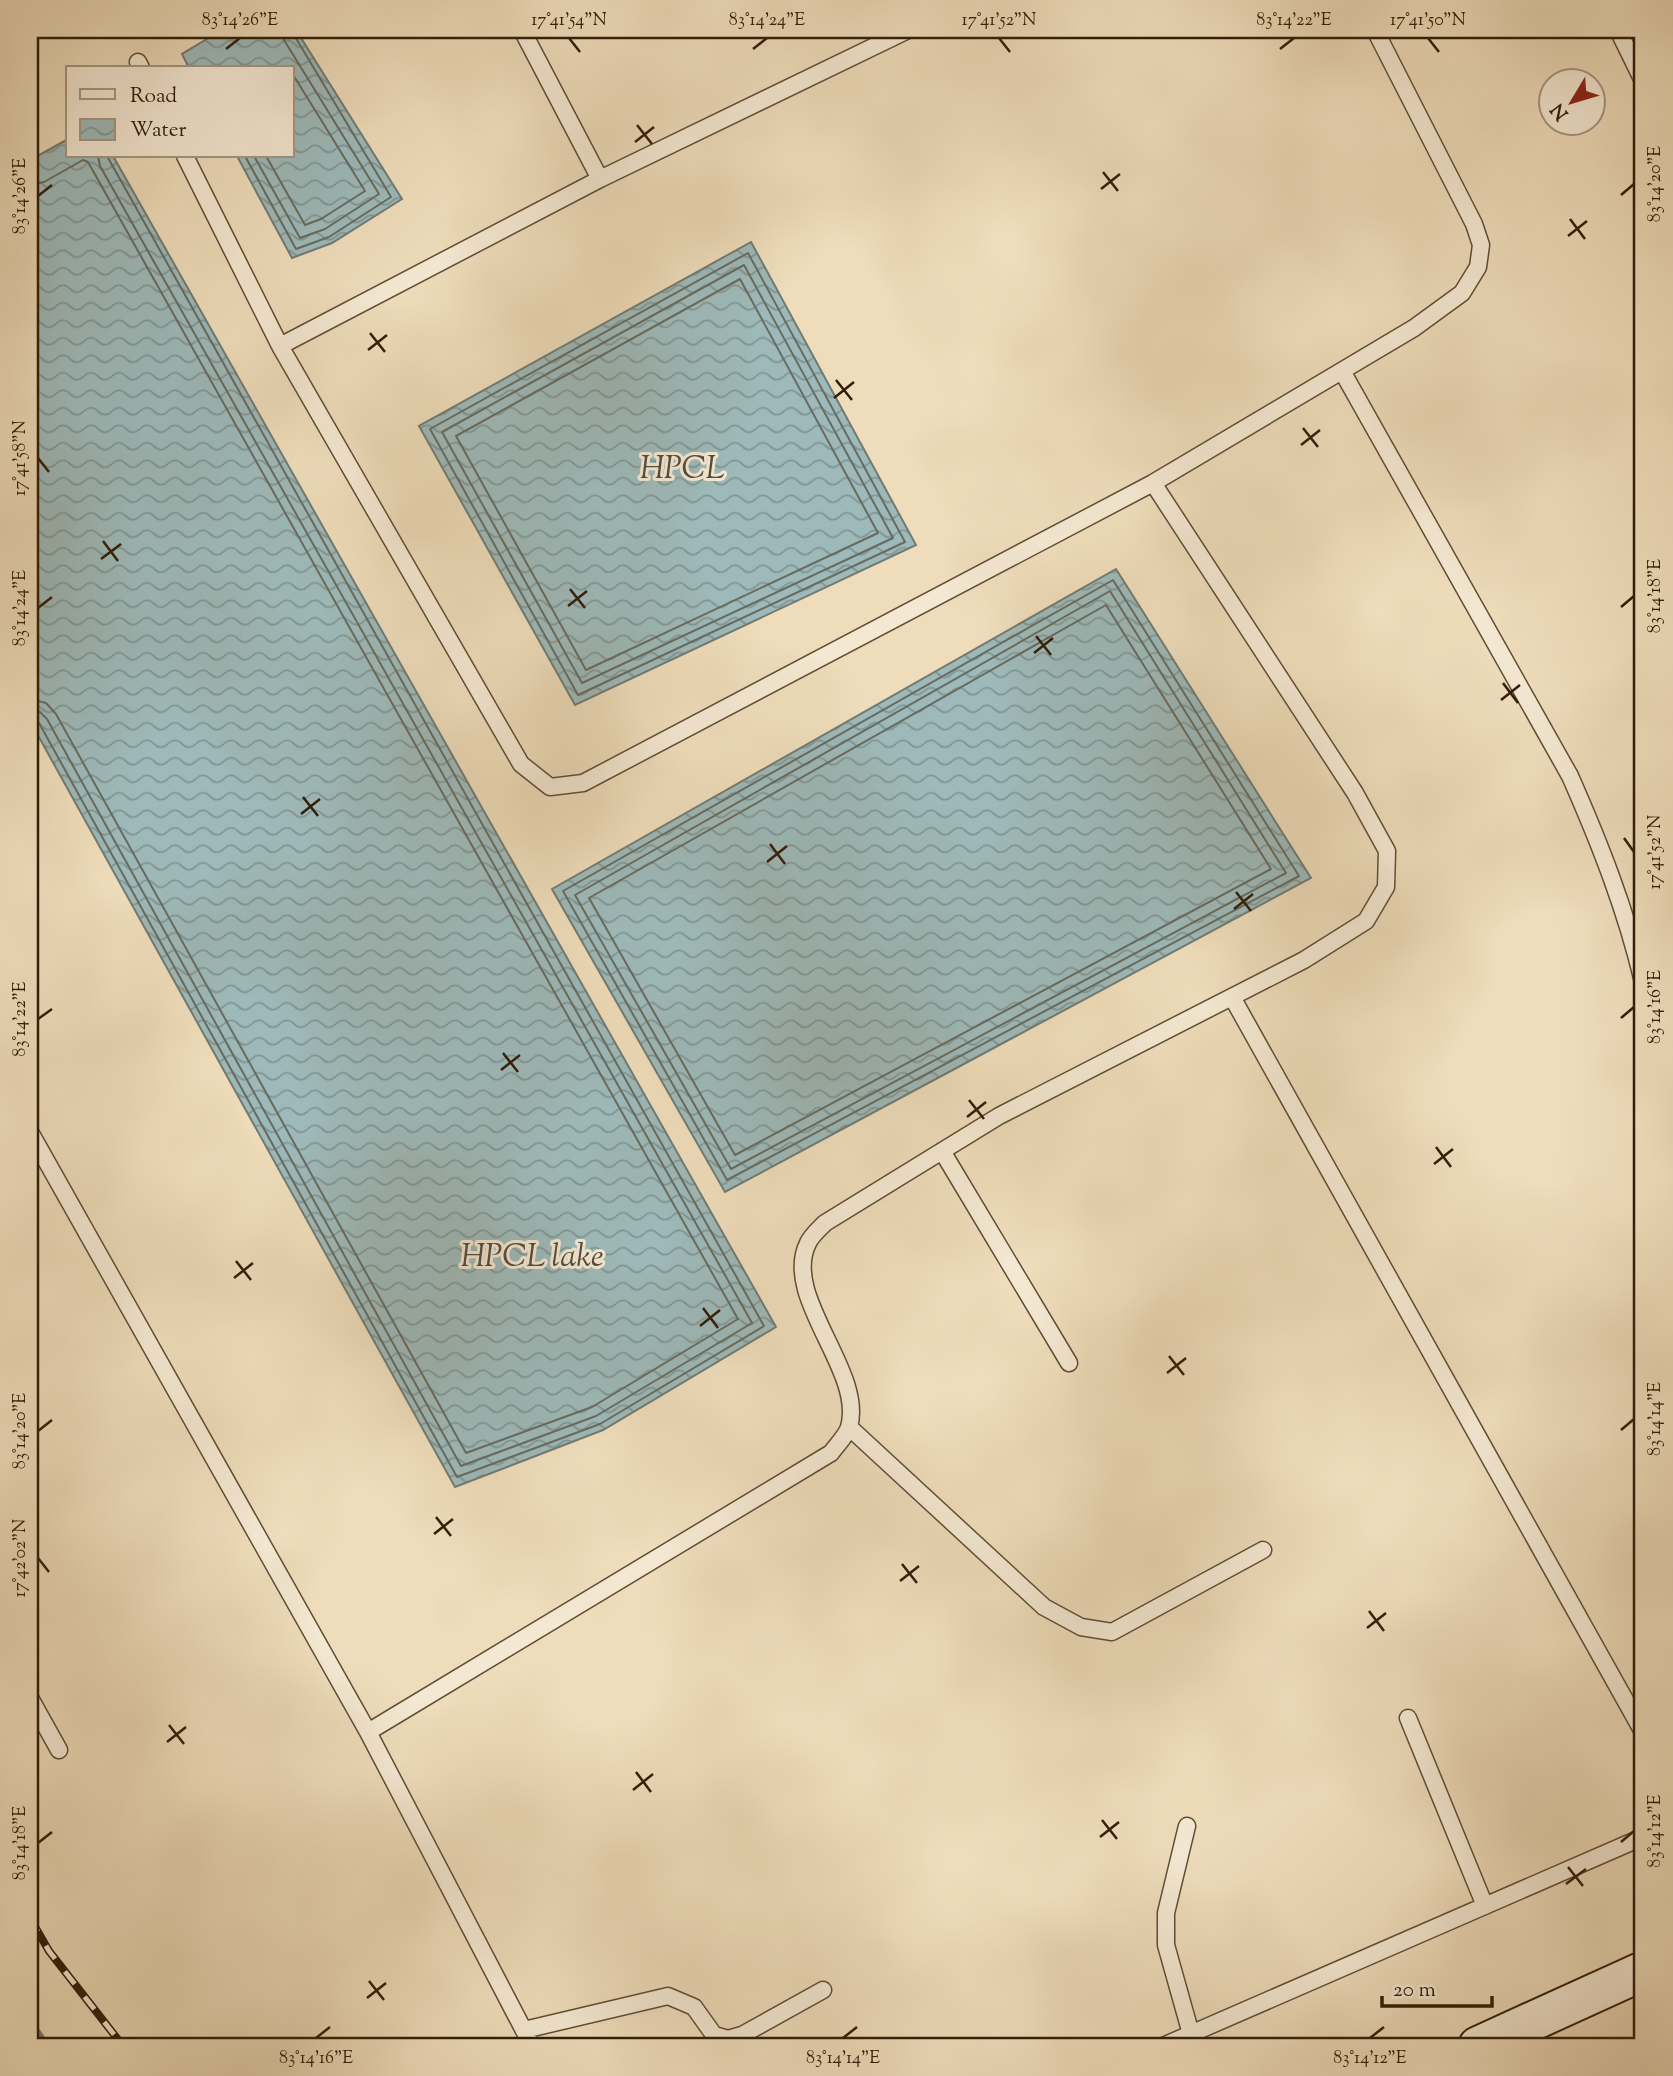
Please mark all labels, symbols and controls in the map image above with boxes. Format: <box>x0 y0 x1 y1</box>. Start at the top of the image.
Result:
text: 83°14'26"E <box>202 8 278 34</box>
text: 17°41'54"N <box>531 8 607 34</box>
text: 83°14'24"E <box>729 8 805 34</box>
text: 17°41'52"N <box>962 8 1036 34</box>
text: 83°14'22"E <box>1256 8 1332 34</box>
text: 17°41'50"N <box>1390 8 1466 34</box>
legend <box>66 66 294 158</box>
north arrow <box>1536 66 1606 136</box>
text: Road <box>130 82 177 112</box>
text: N <box>1545 97 1576 125</box>
text: Water <box>130 116 187 146</box>
text: 83°14'20"E <box>1643 146 1669 222</box>
text: 83°14'26"E <box>8 158 34 234</box>
text: 17°41'58"N <box>8 420 34 496</box>
water label: HPCL <box>640 447 724 493</box>
text: 83°14'18"E <box>1643 559 1669 633</box>
text: 83°14'24"E <box>8 570 34 646</box>
text: 17°41'52"N <box>1643 815 1669 889</box>
text: 83°14'16"E <box>1643 970 1669 1044</box>
text: 83°14'22"E <box>8 981 34 1057</box>
water label: HPCL lake <box>460 1235 604 1281</box>
text: 83°14'14"E <box>1643 1382 1669 1456</box>
text: 83°14'20"E <box>8 1393 34 1469</box>
text: 17°42'02"N <box>8 1519 34 1597</box>
text: 83°14'12"E <box>1643 1794 1669 1868</box>
text: 83°14'18"E <box>8 1806 34 1880</box>
scale bar <box>1382 1964 1493 2008</box>
text: 20 m <box>1393 1976 1436 2006</box>
text: 83°14'16"E <box>279 2046 353 2072</box>
text: 83°14'14"E <box>806 2046 880 2072</box>
text: 83°14'12"E <box>1333 2046 1407 2072</box>

